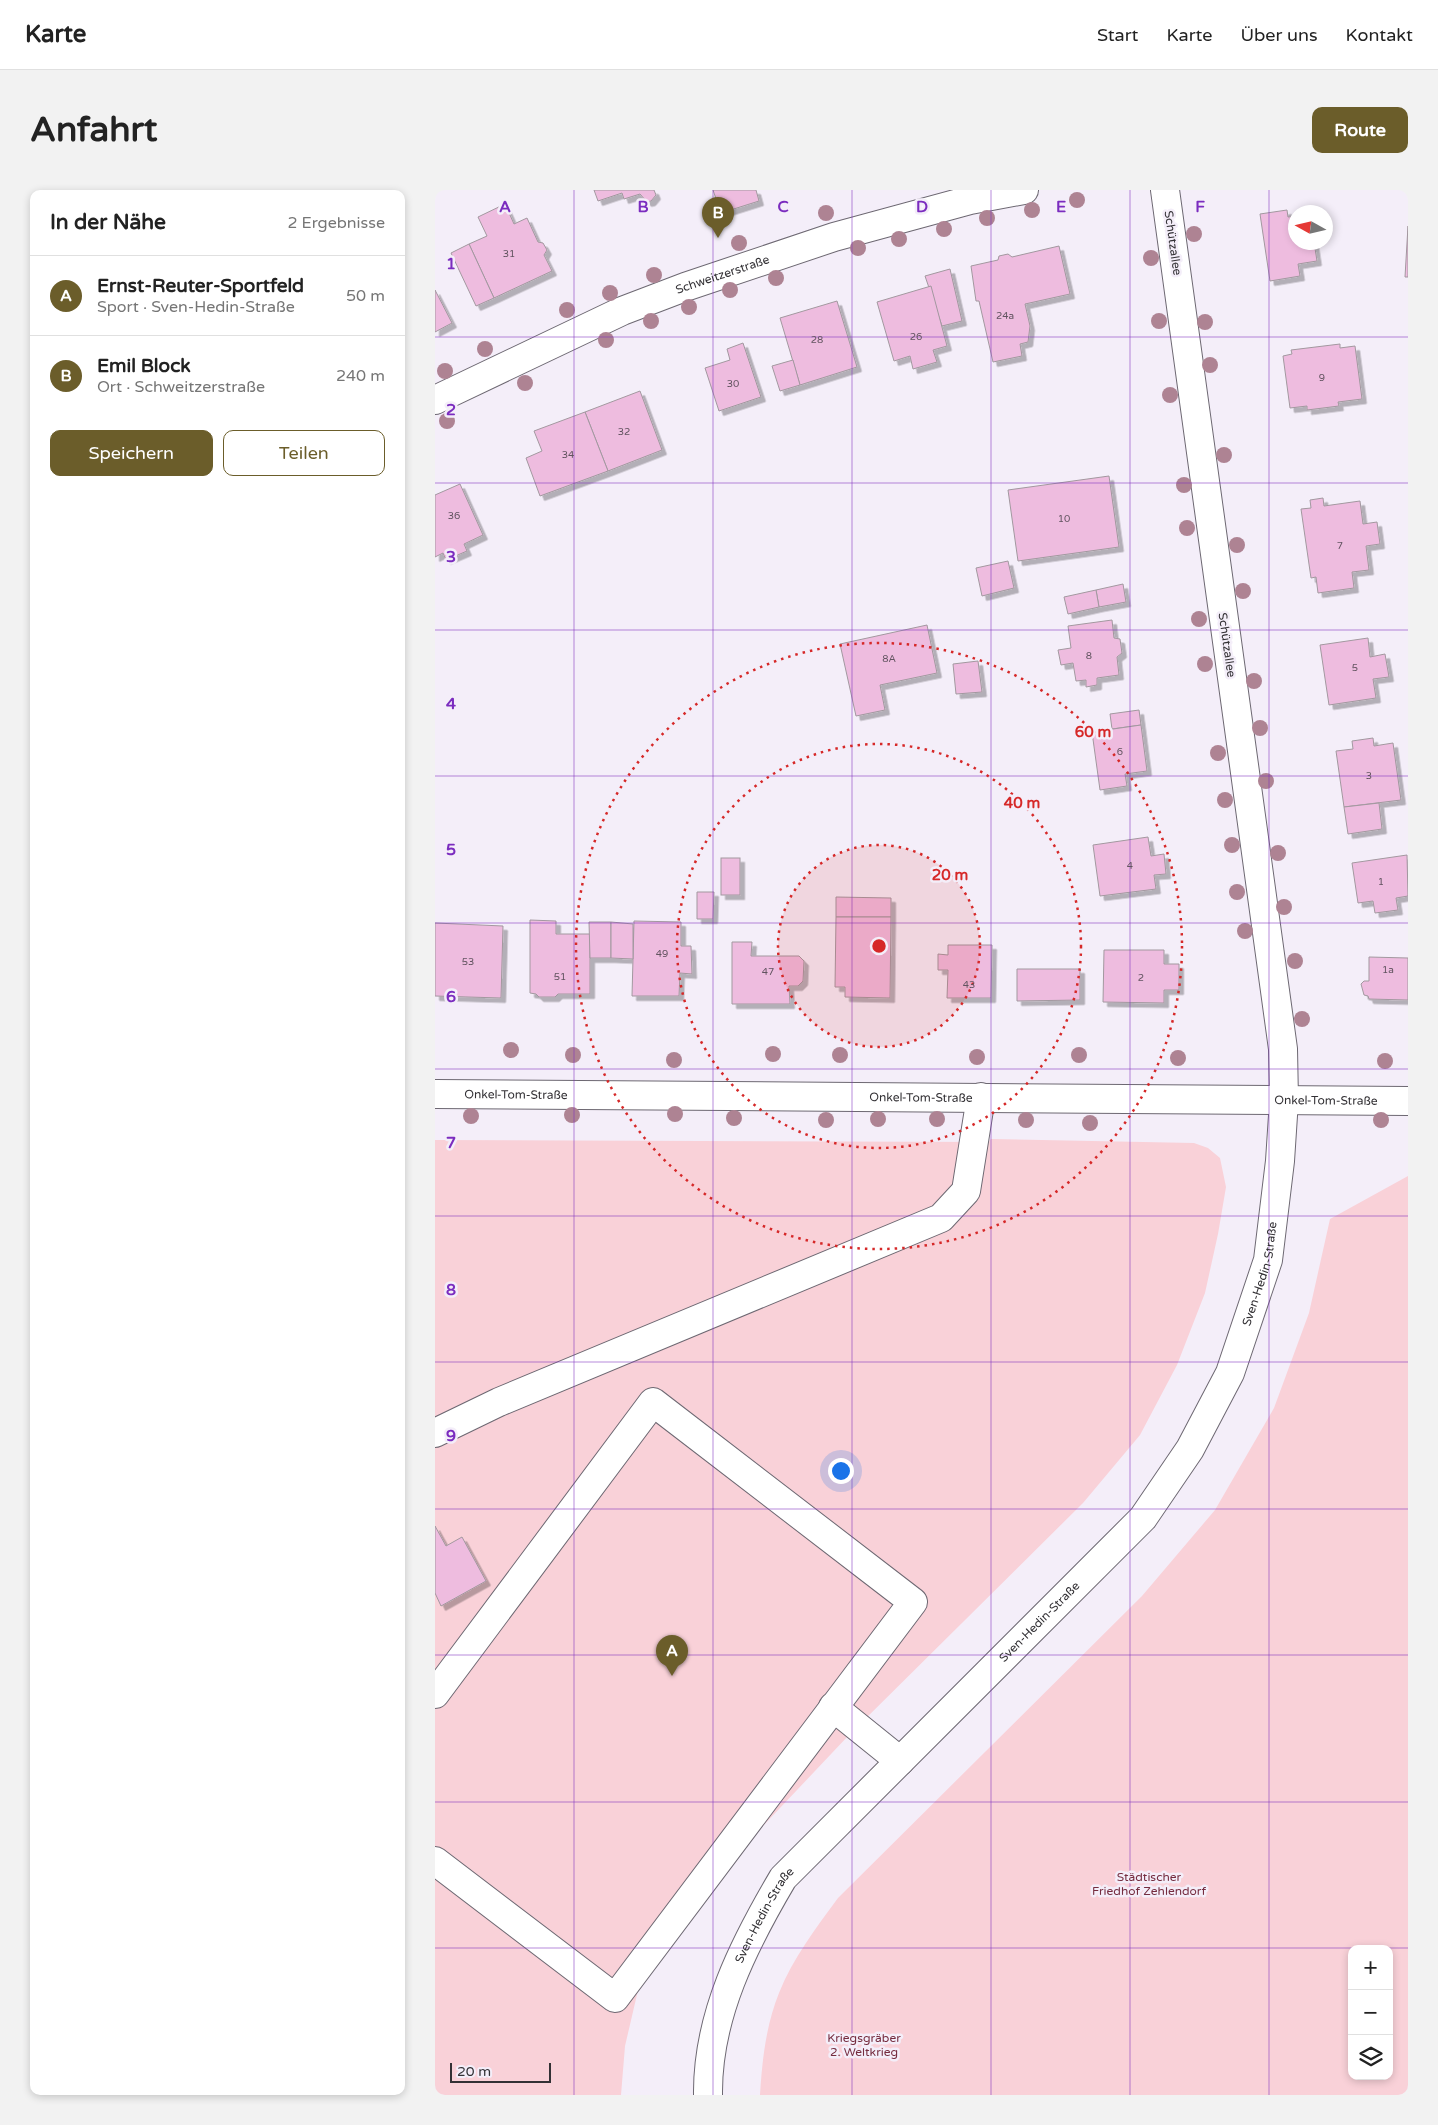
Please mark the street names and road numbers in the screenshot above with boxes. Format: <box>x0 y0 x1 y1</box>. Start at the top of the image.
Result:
street label: Schützallee <box>1162 210 1184 276</box>
street label: Schweitzerstraße <box>674 252 771 297</box>
street label: Schützallee <box>1216 612 1238 678</box>
street label: Onkel-Tom-Straße <box>464 1087 568 1102</box>
street label: Onkel-Tom-Straße <box>869 1090 973 1105</box>
street label: Onkel-Tom-Straße <box>1274 1093 1378 1108</box>
street label: Sven-Hedin-Straße <box>1239 1221 1280 1328</box>
street label: Sven-Hedin-Straße <box>996 1579 1082 1665</box>
street label: Sven-Hedin-Straße <box>732 1864 797 1965</box>

